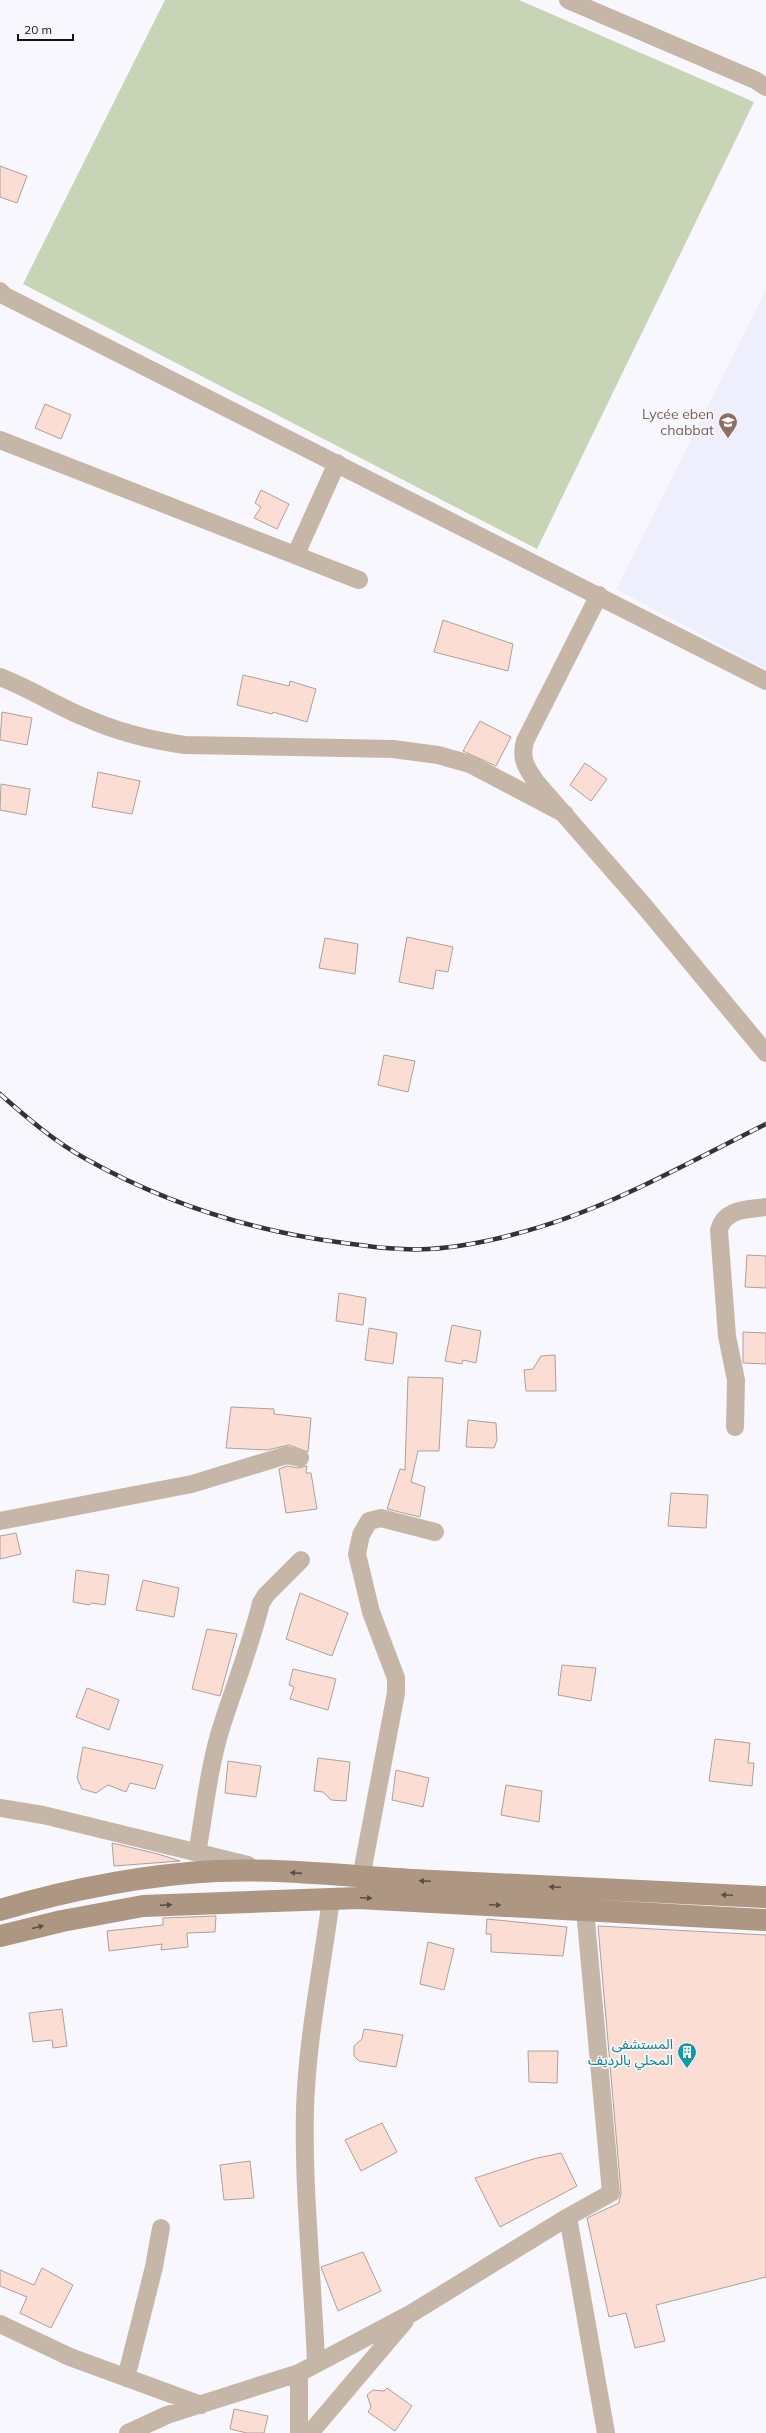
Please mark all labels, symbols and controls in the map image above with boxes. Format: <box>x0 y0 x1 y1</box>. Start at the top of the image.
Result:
scale bar <box>18 16 73 42</box>
text: 20 m <box>24 22 52 37</box>
place label: Lycée eben chabbat <box>642 405 714 439</box>
school or university icon: Lycée eben chabbat <box>717 411 739 439</box>
one-way arrow <box>290 1869 302 1876</box>
one-way arrow <box>418 1878 431 1884</box>
one-way arrow <box>549 1884 561 1891</box>
one-way arrow <box>721 1892 733 1899</box>
one-way arrow <box>360 1895 372 1902</box>
one-way arrow <box>160 1902 172 1909</box>
one-way arrow <box>489 1902 501 1909</box>
one-way arrow <box>32 1924 44 1930</box>
place label: المستشفى المحلي بالرديف <box>588 2035 673 2071</box>
building icon: المستشفى المحلي بالرديف <box>676 2041 698 2069</box>

